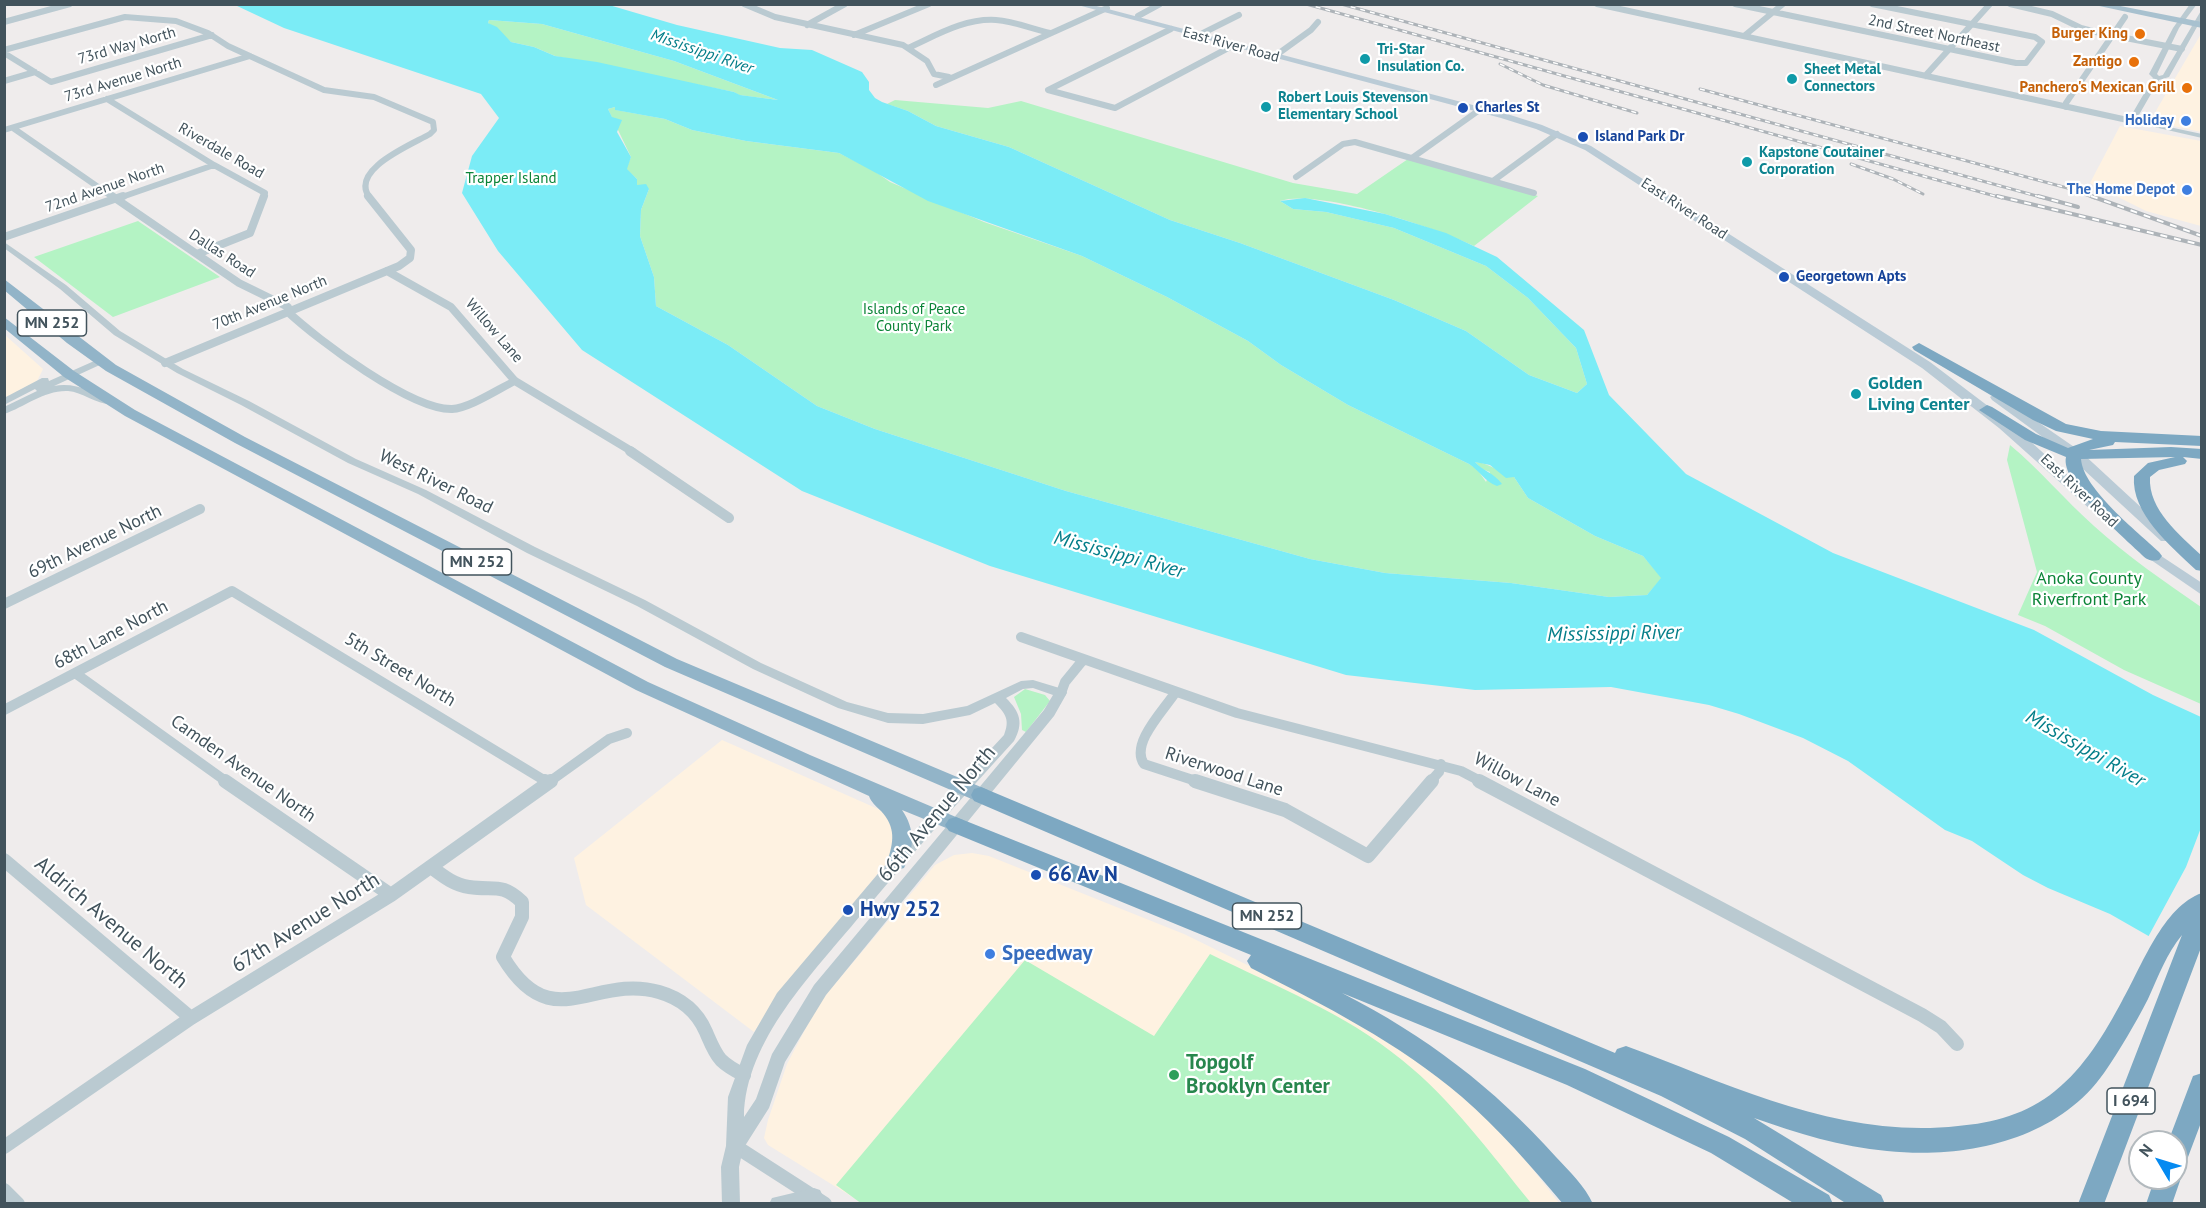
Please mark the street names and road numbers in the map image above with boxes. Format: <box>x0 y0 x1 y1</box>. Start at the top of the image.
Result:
street label: 2nd Street Northeast <box>1866 11 2002 57</box>
street label: 73rd Way North <box>76 23 178 69</box>
street label: East River Road <box>1181 23 1281 67</box>
street label: 73rd Avenue North <box>62 54 184 106</box>
street label: Riverdale Road <box>175 119 267 183</box>
street label: 72nd Avenue North <box>43 159 167 217</box>
street label: East River Road <box>1637 174 1731 244</box>
street label: Dallas Road <box>185 226 259 282</box>
street label: 70th Avenue North <box>210 272 330 334</box>
street label: Willow Lane <box>461 295 527 367</box>
road number: MN 252 <box>17 310 86 336</box>
street label: West River Road <box>376 445 496 519</box>
street label: East River Road <box>2037 451 2121 531</box>
street label: 69th Avenue North <box>25 500 165 584</box>
road number: MN 252 <box>442 549 512 575</box>
street label: 68th Lane North <box>50 596 172 674</box>
street label: 5th Street North <box>341 628 459 712</box>
street label: Camden Avenue North <box>166 711 320 827</box>
street label: 66th Avenue North <box>873 741 1001 887</box>
street label: Riverwood Lane <box>1162 743 1286 801</box>
street label: Willow Lane <box>1470 748 1564 812</box>
street label: Aldrich Avenue North <box>29 852 193 994</box>
street label: 67th Avenue North <box>227 867 385 979</box>
road number: MN 252 <box>1232 903 1302 929</box>
road number: I 694 <box>2107 1088 2155 1114</box>

